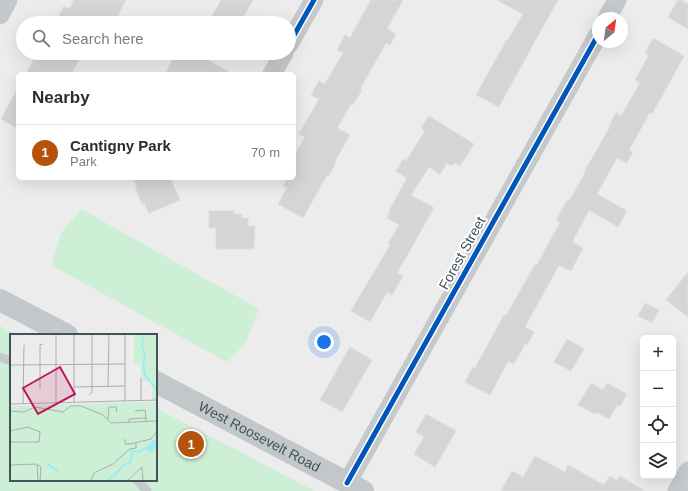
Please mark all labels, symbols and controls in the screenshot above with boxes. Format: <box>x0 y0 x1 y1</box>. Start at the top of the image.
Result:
north arrow <box>592 12 628 48</box>
search box <box>16 16 296 60</box>
icon: search <box>30 27 52 49</box>
text: Search here <box>62 30 144 47</box>
text: Nearby <box>32 88 90 107</box>
text: Cantigny Park <box>70 137 171 154</box>
text: 1 <box>41 145 49 160</box>
text: 70 m <box>251 145 280 160</box>
text: Park <box>70 154 97 169</box>
street label: Forest Street <box>435 214 489 292</box>
your location <box>314 332 334 352</box>
inset map <box>10 334 157 481</box>
map controls <box>640 335 676 479</box>
button: + <box>640 335 676 371</box>
button: − <box>640 371 676 407</box>
street label: West Roosevelt Road <box>196 398 323 475</box>
button: locate <box>640 407 676 443</box>
pin: 1 <box>178 429 204 459</box>
button: layers <box>640 443 676 479</box>

